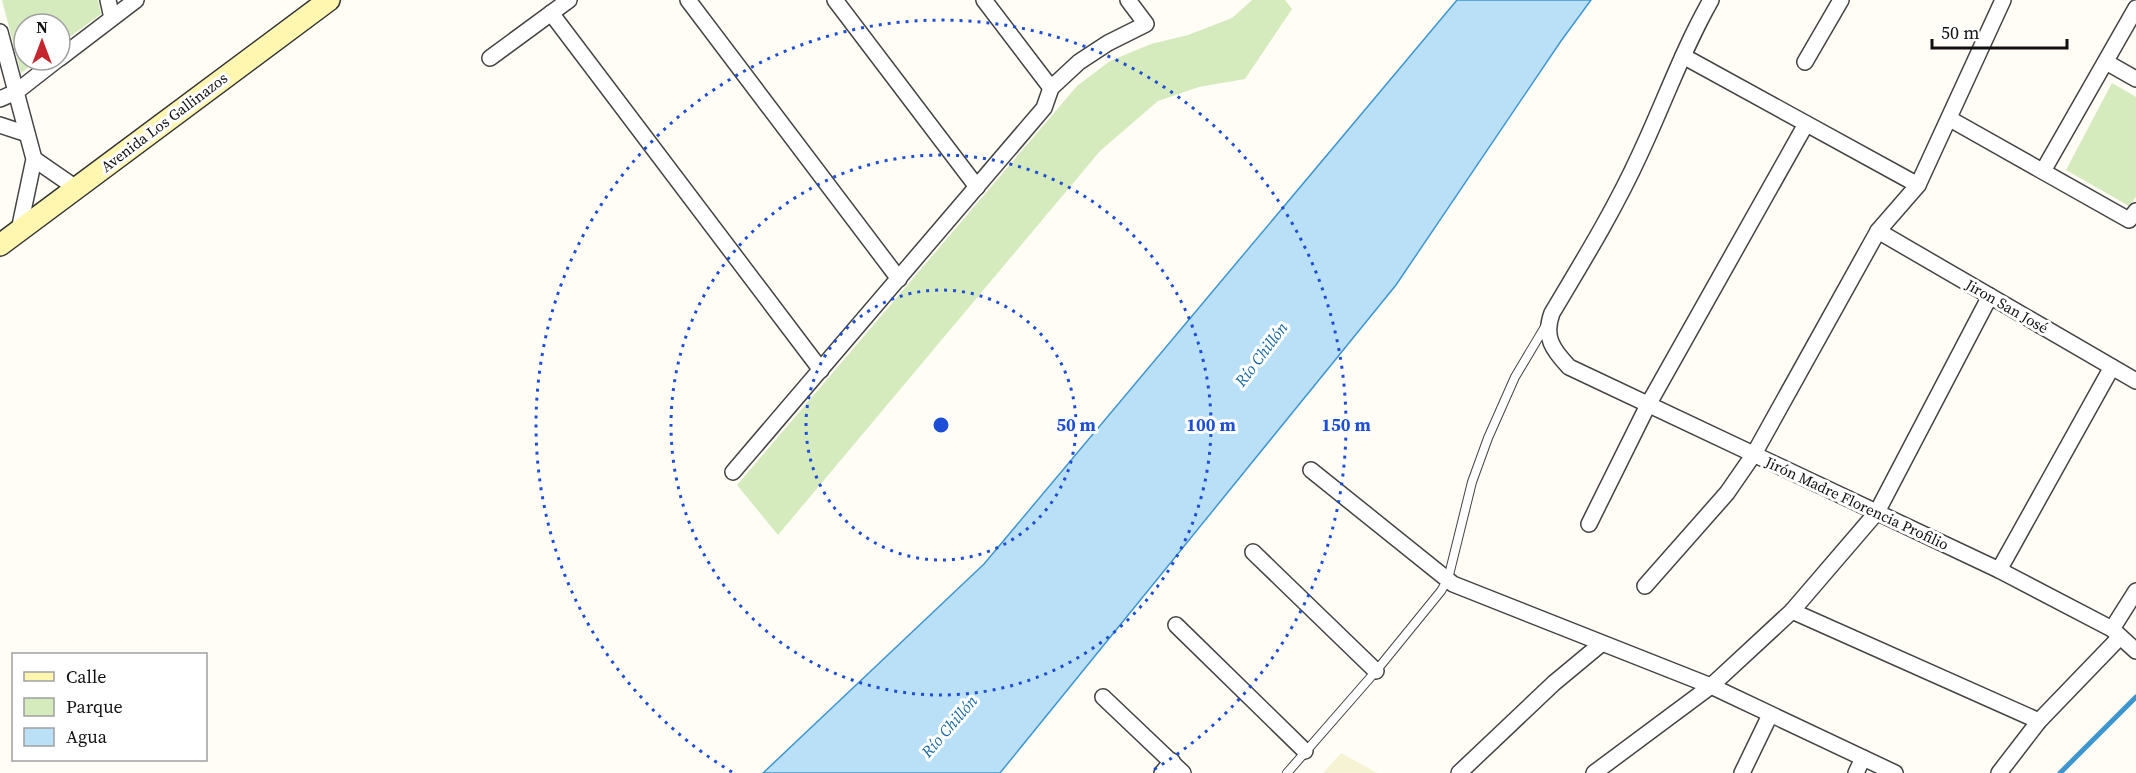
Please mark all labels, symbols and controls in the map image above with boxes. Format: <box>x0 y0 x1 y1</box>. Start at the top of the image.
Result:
north arrow <box>12 12 72 72</box>
scale bar <box>1932 12 2067 50</box>
text: N <box>36 16 48 38</box>
text: 50 m <box>1941 20 1979 45</box>
street label: Avenida Los Gallinazos <box>96 67 232 177</box>
street label: Jiron San José <box>1961 273 2053 338</box>
water label: Río Chillón <box>1229 317 1292 392</box>
text: 50 m <box>1056 412 1096 437</box>
text: 100 m <box>1186 412 1236 437</box>
text: 150 m <box>1321 412 1371 437</box>
centre of rings <box>931 415 951 435</box>
street label: Jirón Madre Florencia Profilio <box>1761 451 1952 555</box>
legend <box>12 653 207 761</box>
text: Calle <box>66 664 106 689</box>
water label: Río Chillón <box>915 690 982 762</box>
text: Parque <box>66 694 123 719</box>
text: Agua <box>66 724 108 749</box>

